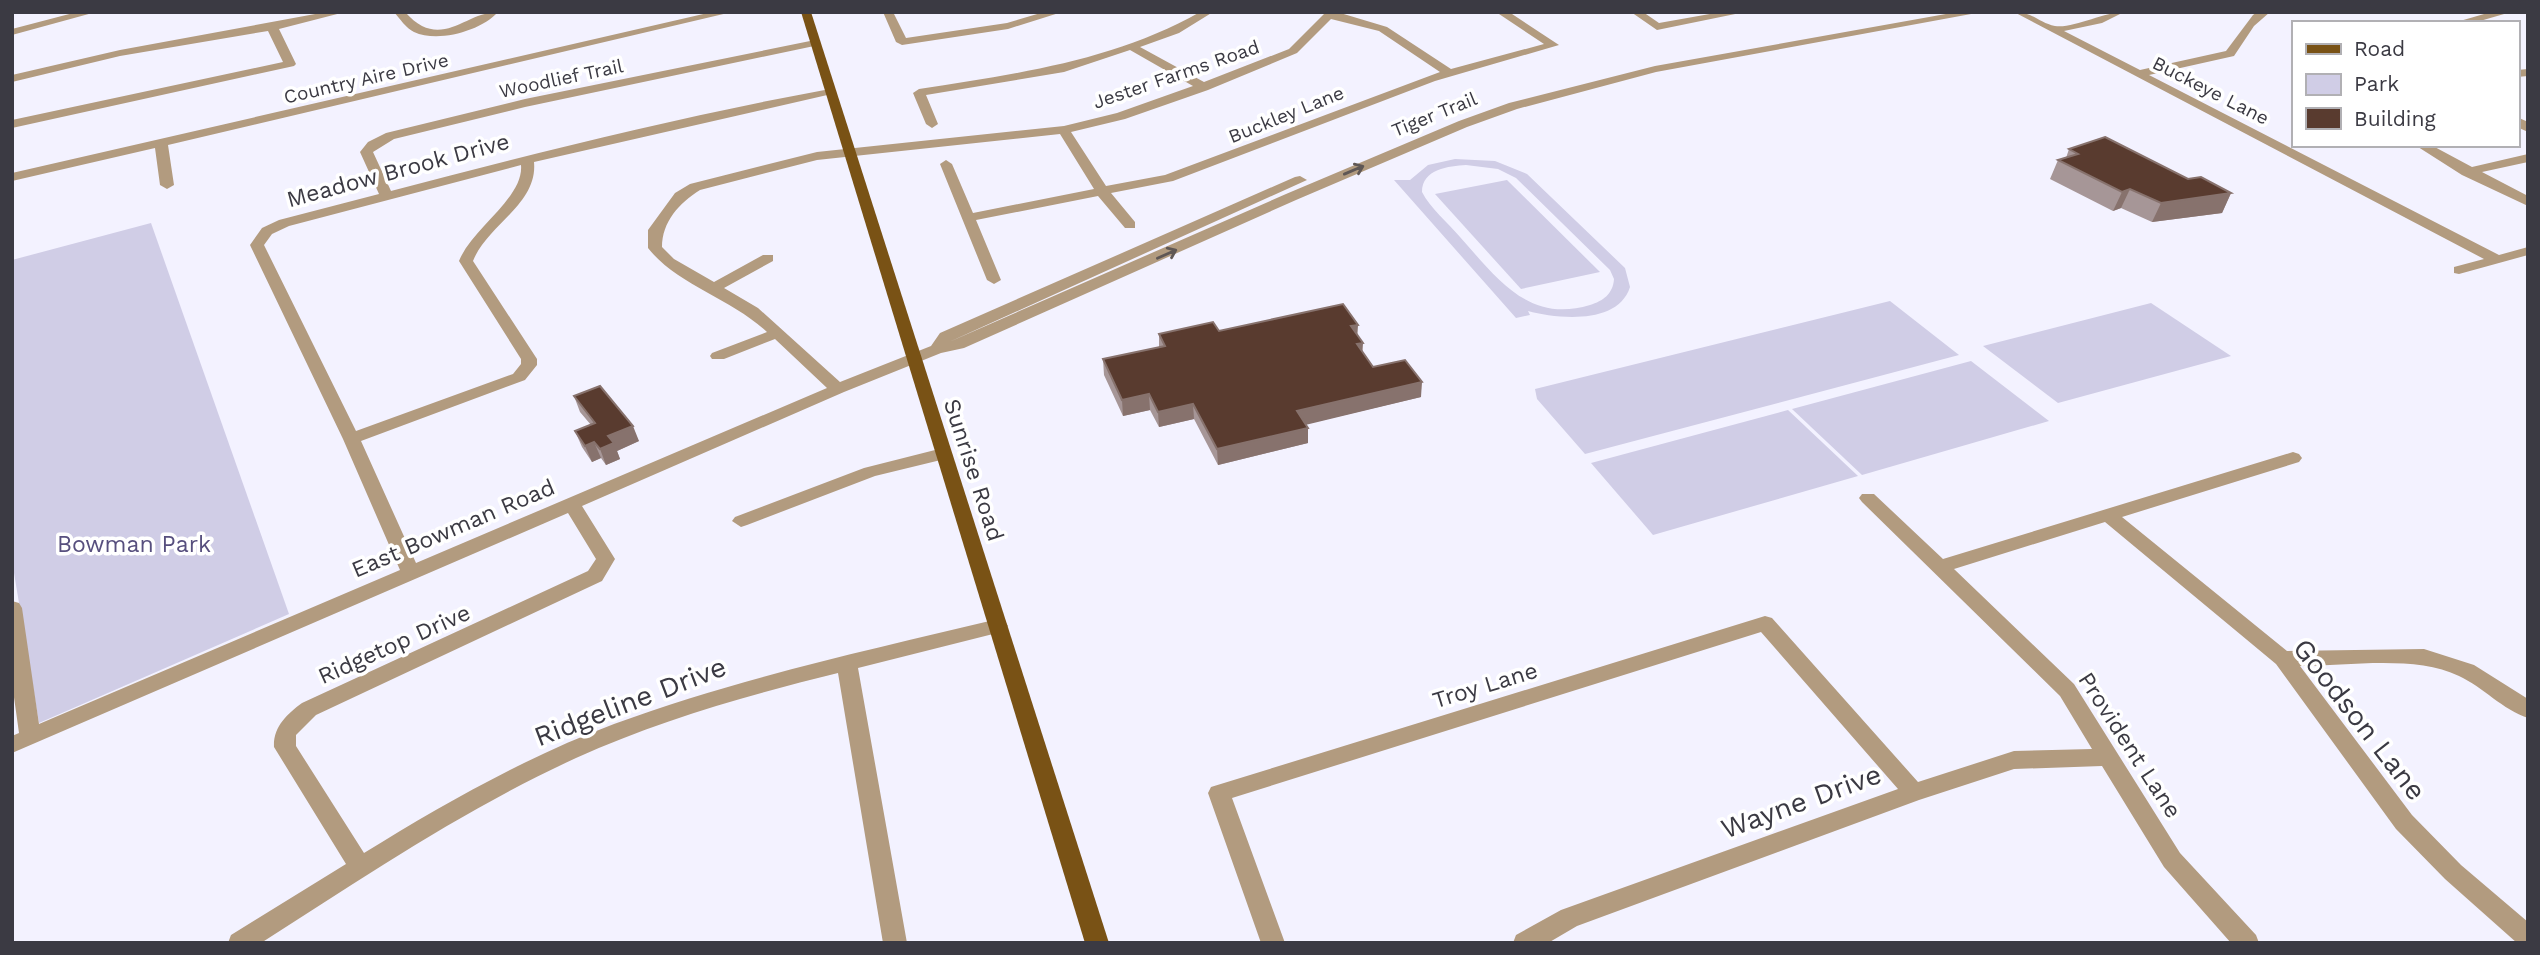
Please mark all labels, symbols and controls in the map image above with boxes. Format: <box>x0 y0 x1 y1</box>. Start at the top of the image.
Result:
legend <box>2292 21 2519 147</box>
street label: Jester Farms Road <box>1090 35 1262 114</box>
text: Road <box>2354 36 2405 61</box>
street label: Country Aire Drive <box>282 48 451 109</box>
street label: Buckeye Lane <box>2149 51 2273 130</box>
street label: Woodlief Trail <box>497 54 625 103</box>
text: Park <box>2354 71 2399 96</box>
street label: Buckley Lane <box>1225 81 1347 148</box>
street label: Tiger Trail <box>1388 87 1480 142</box>
text: Building <box>2354 106 2436 131</box>
street label: Meadow Brook Drive <box>284 128 512 213</box>
one-way arrow <box>1343 163 1364 176</box>
one-way arrow <box>1155 247 1177 260</box>
street label: Sunrise Road <box>938 396 1009 545</box>
street label: East Bowman Road <box>348 473 559 584</box>
park label: Bowman Park <box>57 531 211 558</box>
street label: Ridgetop Drive <box>314 599 475 690</box>
street label: Goodson Lane <box>2286 632 2433 807</box>
street label: Ridgeline Drive <box>529 650 731 753</box>
street label: Troy Lane <box>1429 657 1541 714</box>
street label: Provident Lane <box>2072 667 2187 823</box>
street label: Wayne Drive <box>1717 757 1886 846</box>

